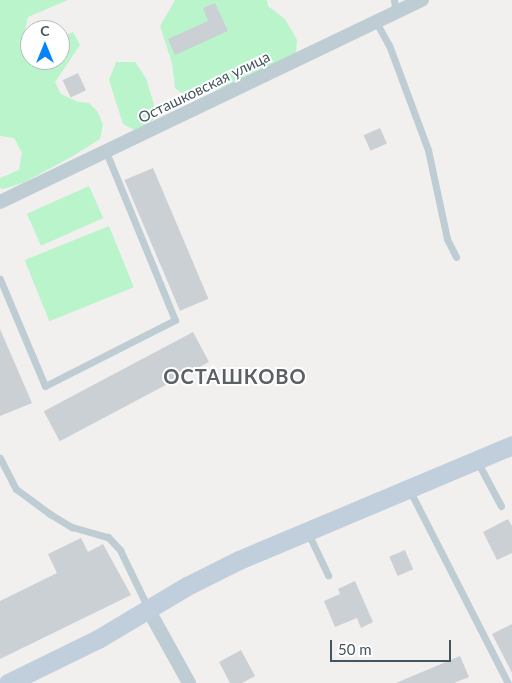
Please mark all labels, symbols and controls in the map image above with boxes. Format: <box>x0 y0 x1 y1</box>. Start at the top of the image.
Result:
north arrow <box>20 20 70 70</box>
text: С <box>40 22 50 39</box>
street label: Осташковская улица <box>135 47 273 127</box>
district label: ОСТАШКОВО <box>162 364 308 388</box>
scale bar <box>332 630 453 662</box>
text: 50 m <box>338 640 372 658</box>

